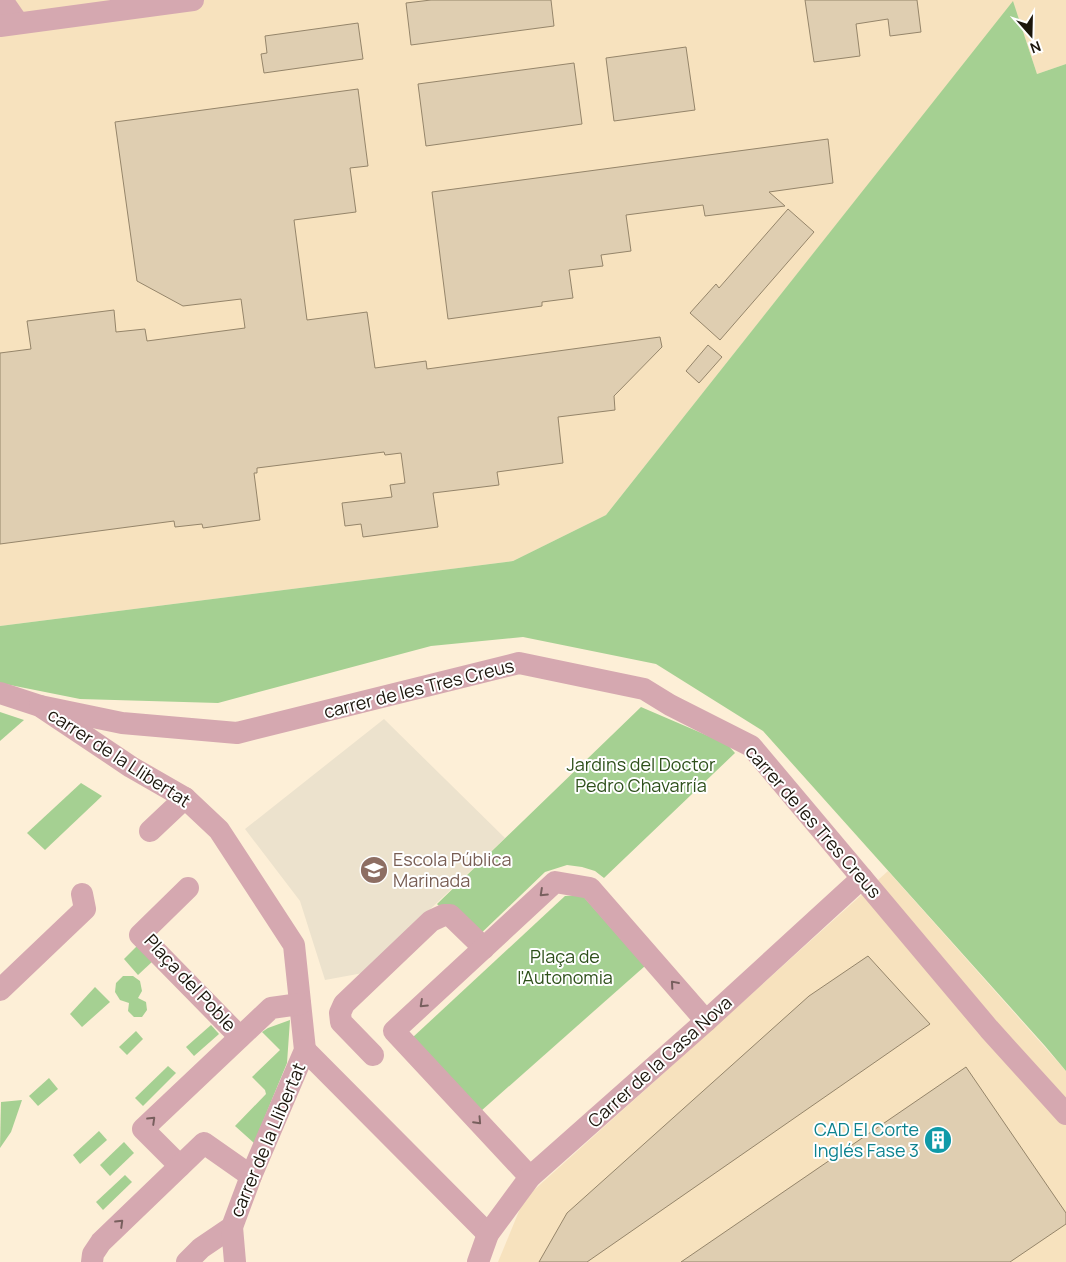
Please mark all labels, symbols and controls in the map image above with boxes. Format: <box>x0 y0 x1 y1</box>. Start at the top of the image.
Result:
north arrow <box>1006 10 1056 60</box>
text: N <box>1028 37 1044 58</box>
street label: carrer de les Tres Creus <box>321 653 516 723</box>
street label: carrer de la Llibertat <box>44 702 196 812</box>
street label: carrer de les Tres Creus <box>741 740 887 903</box>
park label: Jardins del Doctor Pedro Chavarría <box>567 752 716 797</box>
place label: Escola Pública Marinada <box>393 847 511 892</box>
school or university icon: Escola Pública Marinada <box>359 855 389 885</box>
one-way arrow <box>539 888 548 897</box>
street label: Plaça del Poble <box>140 929 242 1036</box>
park label: Plaça de l'Autonomia <box>517 944 613 989</box>
one-way arrow <box>671 981 680 990</box>
street label: Carrer de la Casa Nova <box>582 990 736 1132</box>
one-way arrow <box>420 998 429 1007</box>
street label: carrer de la Llibertat <box>224 1059 310 1221</box>
one-way arrow <box>472 1115 481 1124</box>
one-way arrow <box>147 1117 156 1126</box>
place label: CAD El Corte Inglés Fase 3 <box>813 1117 919 1162</box>
building icon: CAD El Corte Inglés Fase 3 <box>923 1125 953 1155</box>
one-way arrow <box>114 1220 123 1229</box>

